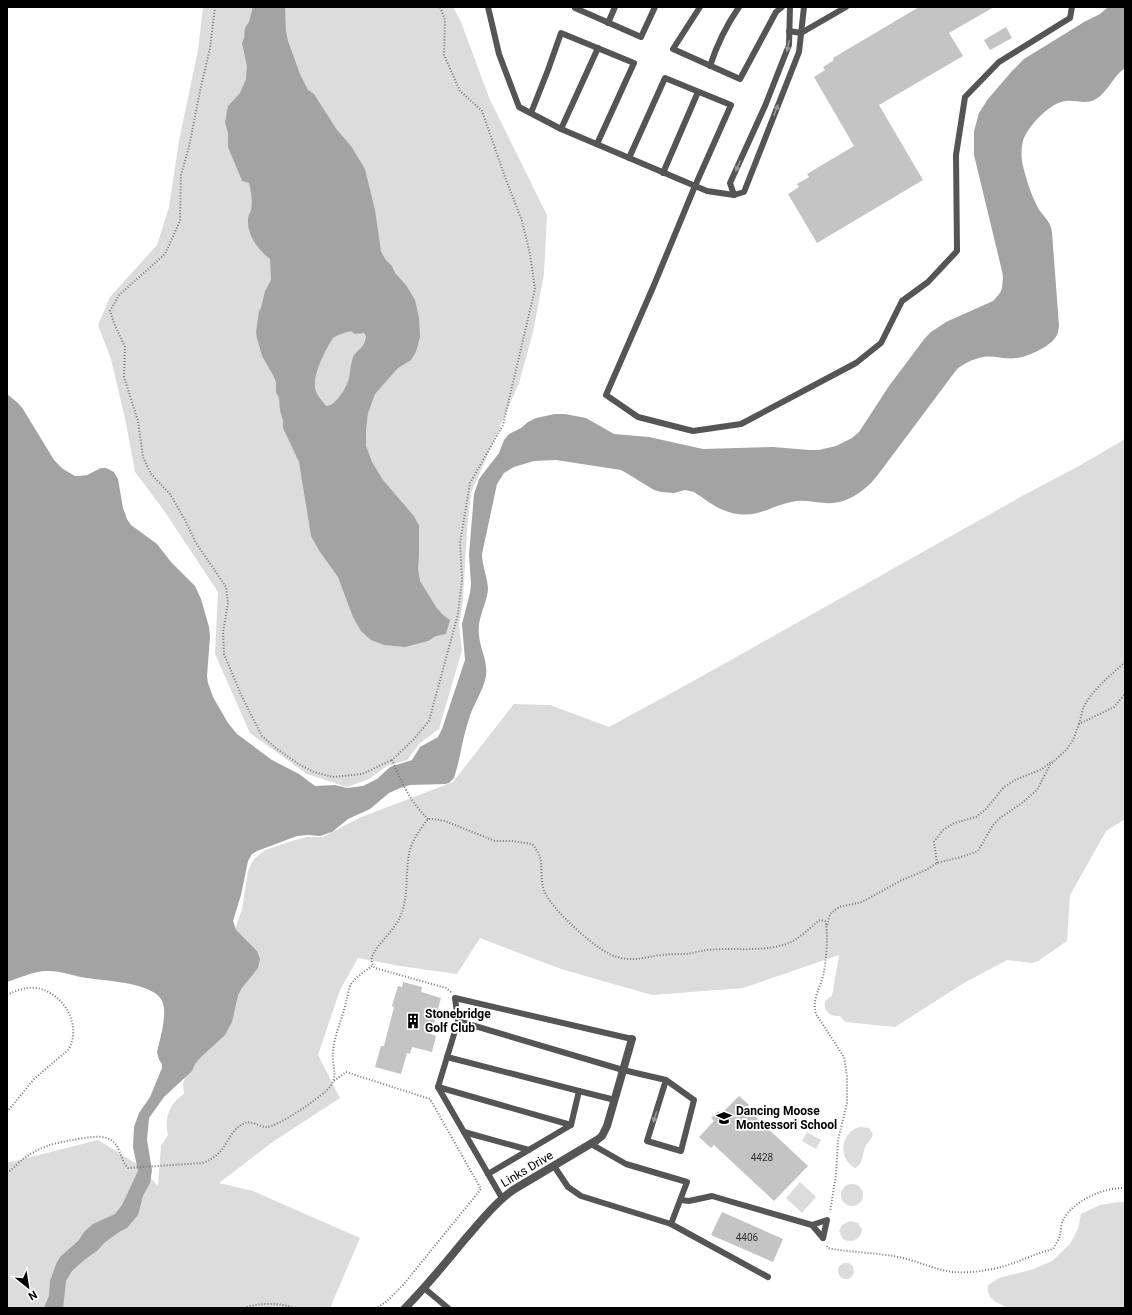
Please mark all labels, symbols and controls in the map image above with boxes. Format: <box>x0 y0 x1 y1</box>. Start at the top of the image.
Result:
one-way arrow <box>784 39 790 52</box>
one-way arrow <box>773 104 779 116</box>
one-way arrow <box>735 160 741 171</box>
place label: Stonebridge Golf Club <box>425 1007 491 1035</box>
building icon: Stonebridge Golf Club <box>404 1012 422 1030</box>
place label: Dancing Moose Montessori School <box>736 1104 837 1132</box>
school or university icon: Dancing Moose Montessori School <box>715 1109 733 1127</box>
one-way arrow <box>652 1111 658 1123</box>
street label: Links Drive <box>498 1148 556 1190</box>
house number: 4428 <box>751 1152 774 1163</box>
house number: 4406 <box>736 1232 759 1243</box>
north arrow <box>8 1267 48 1307</box>
text: N <box>26 1288 39 1303</box>

